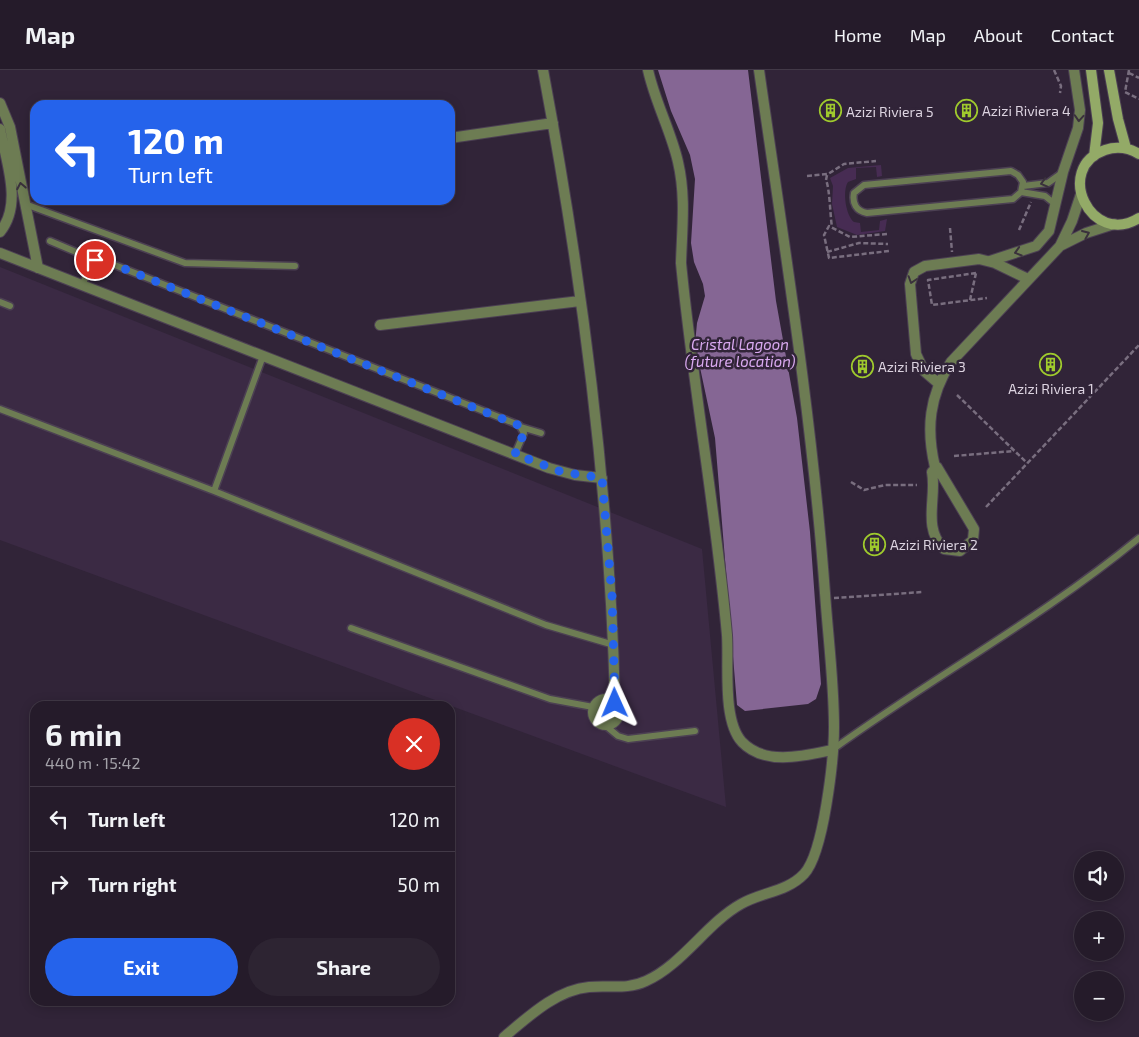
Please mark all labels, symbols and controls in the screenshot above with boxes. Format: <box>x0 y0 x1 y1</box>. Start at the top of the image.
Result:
text: Map <box>25 20 75 49</box>
text: Home <box>834 24 882 46</box>
text: Map <box>910 24 946 46</box>
text: About <box>974 24 1023 46</box>
text: Contact <box>1051 24 1114 46</box>
building icon: Azizi Riviera 4 <box>954 98 978 122</box>
building icon: Azizi Riviera 5 <box>818 99 842 123</box>
place label: Azizi Riviera 4 <box>982 102 1071 119</box>
place label: Azizi Riviera 5 <box>846 103 934 120</box>
one-way arrow <box>1074 115 1085 123</box>
text: 120 m <box>128 119 224 161</box>
icon: left <box>45 120 110 185</box>
text: Turn left <box>128 161 213 187</box>
one-way arrow <box>1040 177 1049 188</box>
one-way arrow <box>17 182 27 191</box>
one-way arrow <box>1081 229 1090 240</box>
pin <box>74 239 116 281</box>
icon: arrive <box>81 246 109 274</box>
one-way arrow <box>1014 247 1022 257</box>
one-way arrow <box>908 275 918 284</box>
water label: Cristal Lagoon (future location) <box>684 335 796 370</box>
building icon: Azizi Riviera 1 <box>1039 353 1063 377</box>
building icon: Azizi Riviera 3 <box>850 354 874 378</box>
place label: Azizi Riviera 3 <box>878 358 966 375</box>
place label: Azizi Riviera 1 <box>1008 380 1094 397</box>
building icon: Azizi Riviera 2 <box>862 532 886 556</box>
place label: Azizi Riviera 2 <box>890 536 978 553</box>
position arrow <box>588 676 640 728</box>
text: 6 min <box>45 716 122 752</box>
button: close <box>388 718 440 770</box>
text: 440 m · 15:42 <box>45 753 140 772</box>
icon: left <box>45 805 73 833</box>
text: Turn left <box>88 808 165 831</box>
text: 120 m <box>389 808 440 831</box>
map controls <box>1074 851 1124 1021</box>
button: sound <box>1074 851 1124 901</box>
icon: right <box>45 870 73 898</box>
text: Turn right <box>88 873 176 896</box>
text: 50 m <box>397 873 440 896</box>
button: + <box>1074 911 1124 961</box>
button: Exit <box>45 938 238 996</box>
button: Share <box>248 938 440 996</box>
button: − <box>1074 971 1124 1021</box>

